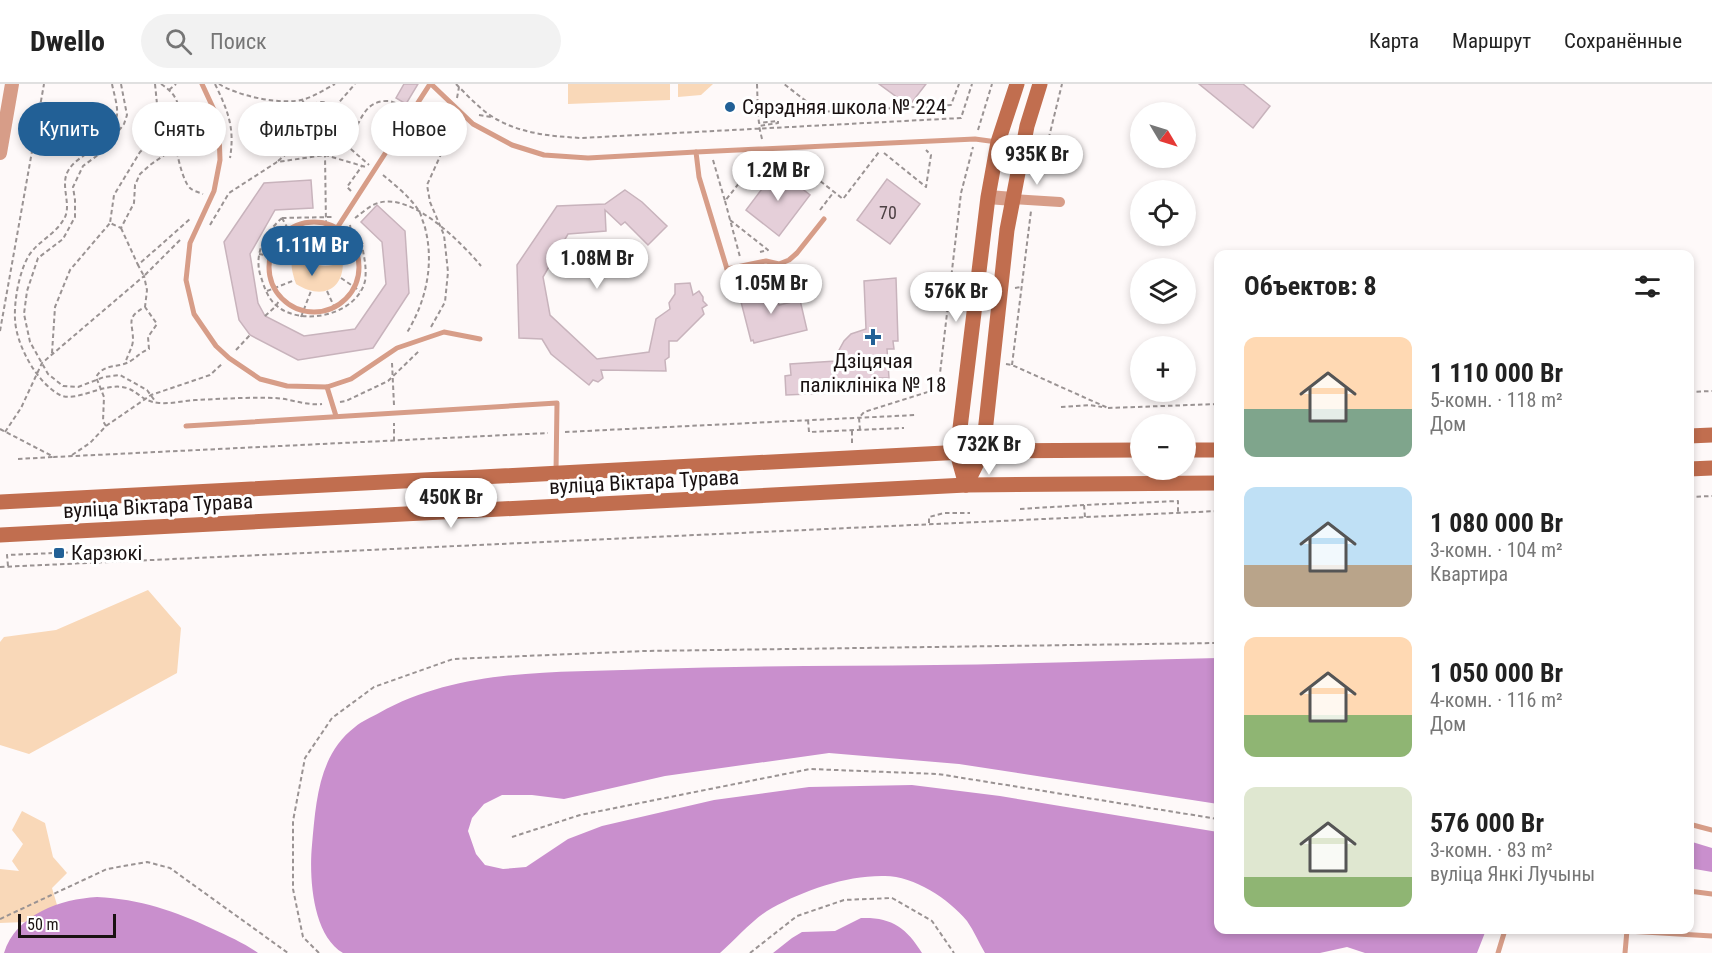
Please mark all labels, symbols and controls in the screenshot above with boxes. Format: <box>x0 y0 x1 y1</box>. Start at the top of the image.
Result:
search box <box>141 14 561 68</box>
text: Dwello <box>30 25 105 58</box>
icon: search <box>162 25 195 58</box>
text: Поиск <box>210 29 267 54</box>
text: Карта <box>1369 29 1419 53</box>
text: Маршрут <box>1452 29 1531 53</box>
text: Сохранённые <box>1564 29 1682 53</box>
place label: Сярэдняя школа № 224 <box>742 95 946 119</box>
marker: Сярэдняя школа № 224 <box>723 100 737 114</box>
chip: Купить <box>18 102 120 156</box>
chip: Снять <box>132 102 226 156</box>
chip: Фильтры <box>238 102 359 156</box>
chip: Новое <box>371 102 467 156</box>
north arrow <box>1130 102 1196 168</box>
map controls <box>1130 102 1196 480</box>
pin: 935K Br <box>982 135 1092 186</box>
text: 935K Br <box>1005 142 1069 166</box>
pin: 1.2M Br <box>723 151 833 202</box>
text: 1.2M Br <box>746 158 810 182</box>
button: locate <box>1130 180 1196 246</box>
house number: 70 <box>879 202 897 223</box>
pin: 1.11M Br <box>250 226 374 277</box>
text: 1.11M Br <box>275 233 349 257</box>
pin: 1.08M Br <box>535 239 659 290</box>
text: 1.08M Br <box>560 246 634 270</box>
button: layers <box>1130 258 1196 324</box>
pin: 1.05M Br <box>709 264 833 315</box>
icon: filters <box>1631 270 1664 303</box>
text: 1.05M Br <box>734 271 808 295</box>
text: Объектов: 8 <box>1244 271 1377 301</box>
pin: 576K Br <box>901 272 1011 323</box>
text: 576K Br <box>924 279 988 303</box>
marker: Дзіцячая паліклініка № 18 <box>864 328 882 346</box>
button: + <box>1130 336 1196 402</box>
place label: Дзіцячая паліклініка № 18 <box>800 349 946 397</box>
text: 1 110 000 Br <box>1430 358 1563 388</box>
icon: home <box>1292 361 1364 433</box>
text: 5-комн. · 118 m² <box>1430 388 1563 412</box>
text: Дом <box>1430 412 1466 436</box>
button: − <box>1130 414 1196 480</box>
pin: 732K Br <box>934 425 1044 476</box>
text: 732K Br <box>957 432 1021 456</box>
street label: вуліца Віктара Турава <box>548 465 740 499</box>
pin: 450K Br <box>396 478 506 529</box>
text: 450K Br <box>419 485 483 509</box>
street label: вуліца Віктара Турава <box>62 489 254 523</box>
text: 1 080 000 Br <box>1430 508 1563 538</box>
icon: home <box>1292 511 1364 583</box>
text: 3-комн. · 104 m² <box>1430 538 1563 562</box>
place label: Карзюкі <box>71 541 142 565</box>
marker: Карзюкі <box>52 546 66 560</box>
text: Квартира <box>1430 562 1508 586</box>
text: 1 050 000 Br <box>1430 658 1563 688</box>
icon: home <box>1292 661 1364 733</box>
text: 4-комн. · 116 m² <box>1430 688 1563 712</box>
text: Дом <box>1430 712 1466 736</box>
text: 576 000 Br <box>1430 808 1544 838</box>
icon: home <box>1292 811 1364 883</box>
text: 3-комн. · 83 m² <box>1430 838 1553 862</box>
text: вуліца Янкі Лучыны <box>1430 862 1595 886</box>
scale bar <box>18 911 116 938</box>
text: 50 m <box>27 915 59 934</box>

